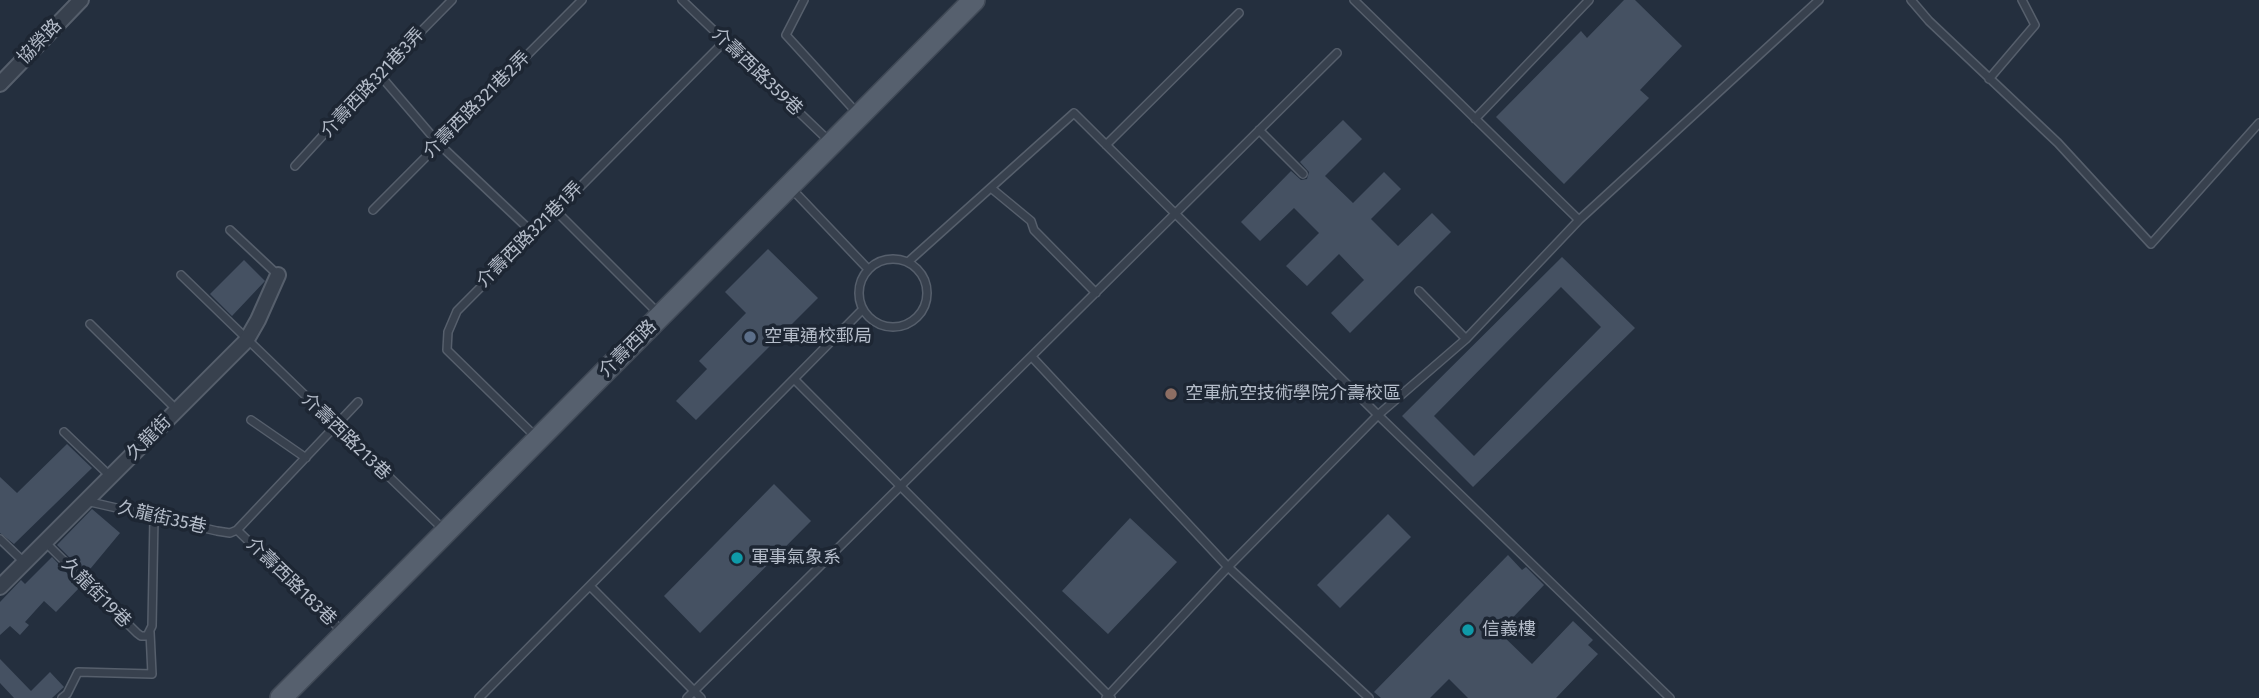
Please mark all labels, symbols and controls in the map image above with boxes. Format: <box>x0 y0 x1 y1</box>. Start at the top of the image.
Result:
street label: 協榮路 <box>13 15 67 69</box>
street label: 介壽西路321巷3弄 <box>317 24 429 142</box>
street label: 介壽西路359巷 <box>707 24 807 120</box>
street label: 介壽西路321巷2弄 <box>419 47 535 163</box>
street label: 介壽西路321巷1弄 <box>473 178 587 292</box>
street label: 介壽西路 <box>595 316 661 382</box>
place label: 空軍通校郵局 <box>764 326 872 348</box>
marker: 空軍通校郵局 <box>742 329 758 345</box>
place label: 空軍航空技術學院介壽校區 <box>1185 383 1401 405</box>
marker: 空軍航空技術學院介壽校區 <box>1163 386 1179 402</box>
street label: 介壽西路213巷 <box>297 389 395 485</box>
street label: 久龍街 <box>122 411 176 465</box>
street label: 久龍街35巷 <box>116 497 208 539</box>
street label: 介壽西路183巷 <box>242 534 340 630</box>
place label: 軍事氣象系 <box>751 547 841 569</box>
marker: 軍事氣象系 <box>729 550 745 566</box>
street label: 久龍街19巷 <box>57 554 135 632</box>
place label: 信義樓 <box>1482 619 1536 641</box>
marker: 信義樓 <box>1460 622 1476 638</box>

